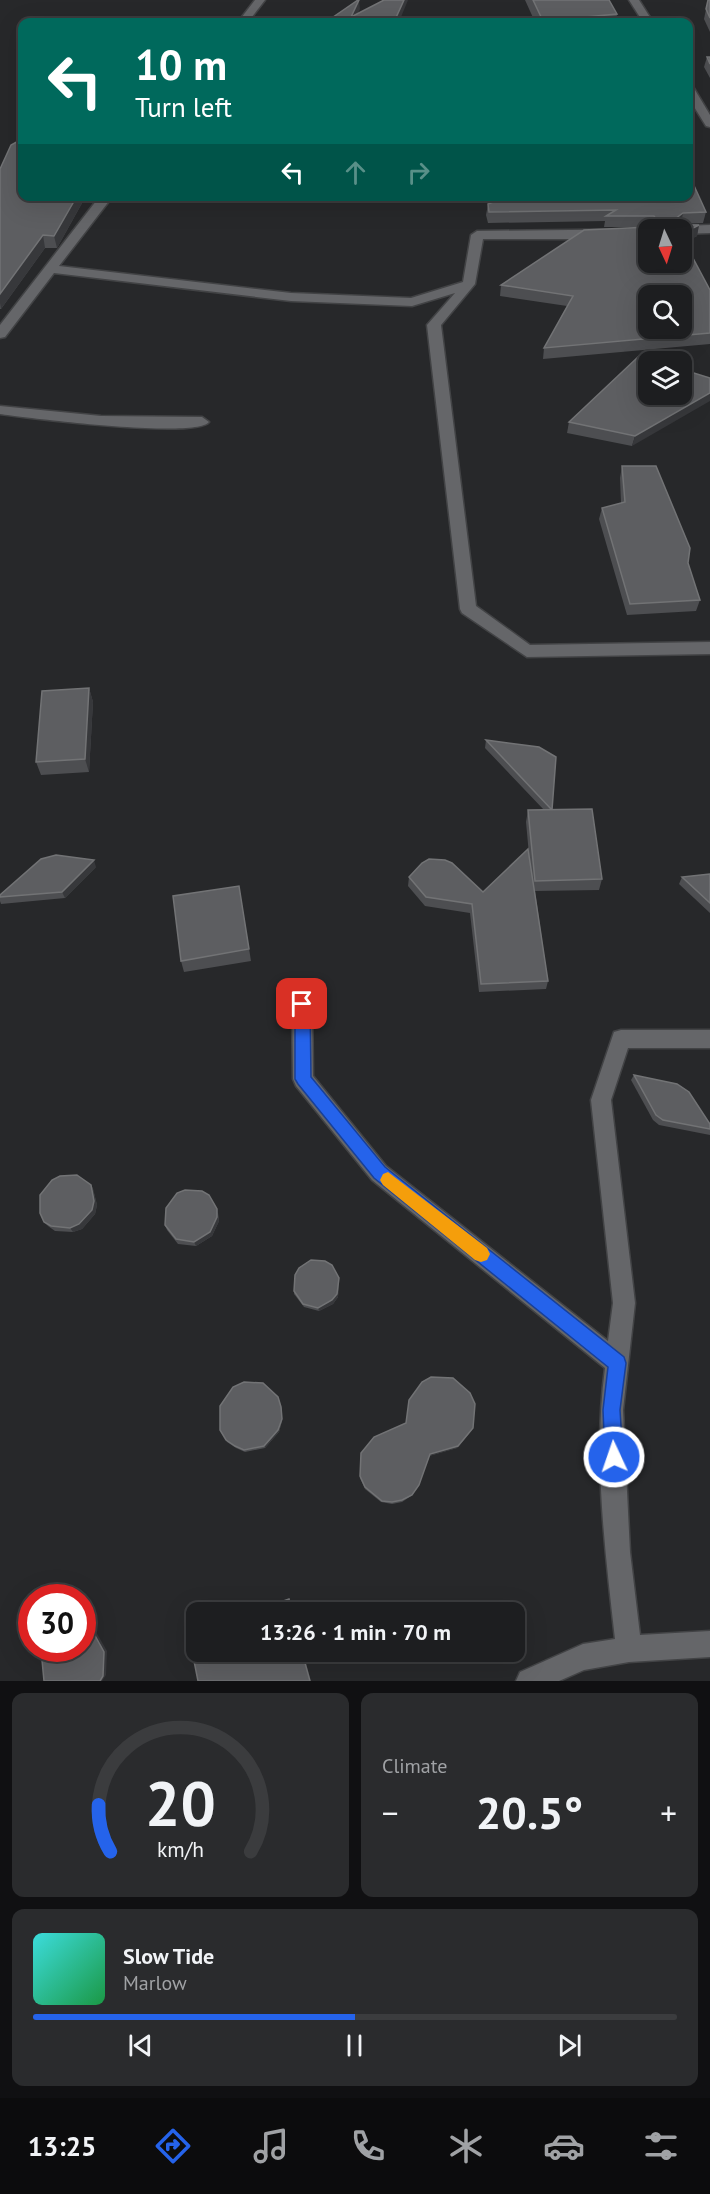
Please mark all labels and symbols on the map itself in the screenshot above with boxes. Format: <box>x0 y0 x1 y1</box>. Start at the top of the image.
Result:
north arrow <box>638 219 692 273</box>
pin <box>276 978 327 1029</box>
position arrow <box>582 1425 646 1489</box>
speed limit sign: 30 <box>18 1584 96 1662</box>

